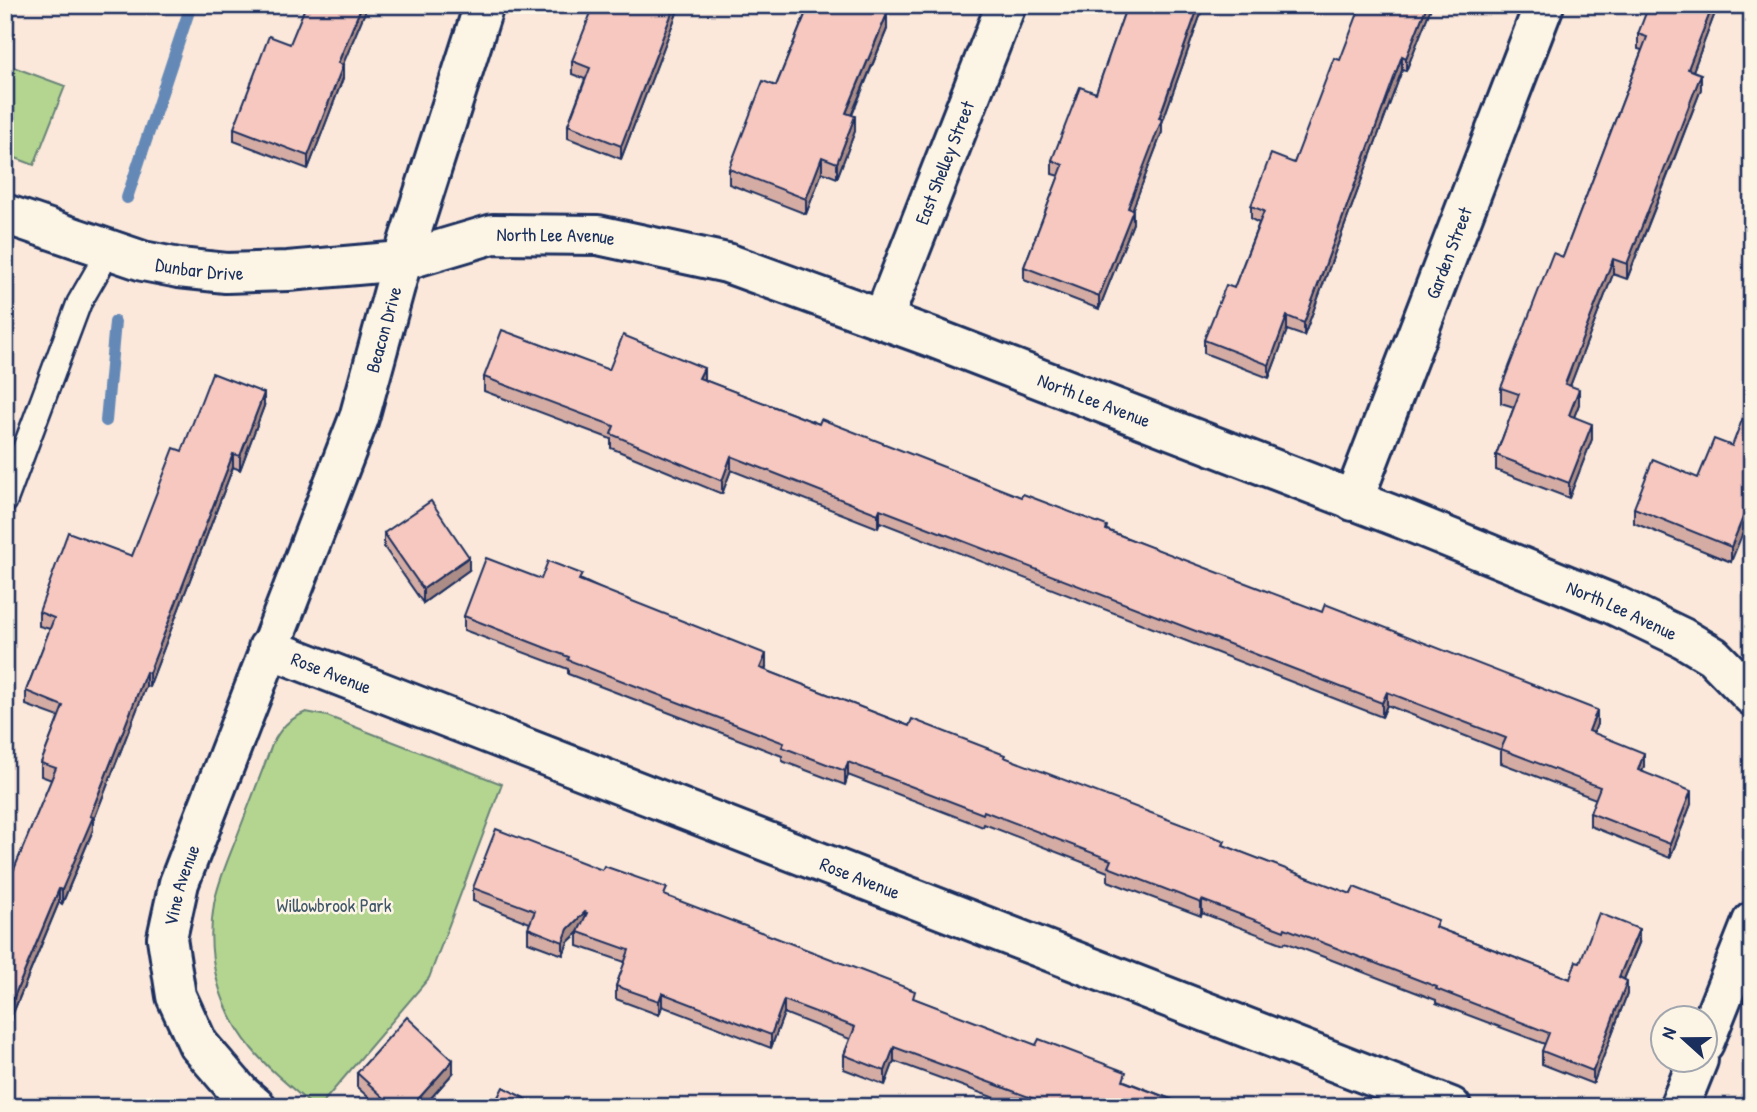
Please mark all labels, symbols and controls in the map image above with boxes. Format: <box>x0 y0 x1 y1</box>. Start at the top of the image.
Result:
street label: East Shelley Street <box>908 96 980 228</box>
street label: Garden Street <box>1419 203 1478 302</box>
street label: North Lee Avenue <box>496 221 618 251</box>
street label: Dunbar Drive <box>153 251 244 286</box>
street label: Beacon Drive <box>359 283 408 376</box>
street label: North Lee Avenue <box>1034 366 1155 434</box>
street label: North Lee Avenue <box>1563 574 1682 646</box>
street label: Rose Avenue <box>288 645 376 700</box>
street label: Vine Avenue <box>157 840 206 928</box>
street label: Rose Avenue <box>816 850 904 905</box>
park label: Willowbrook Park <box>276 892 392 918</box>
north arrow <box>1648 1004 1718 1074</box>
text: N <box>1654 1024 1682 1042</box>

